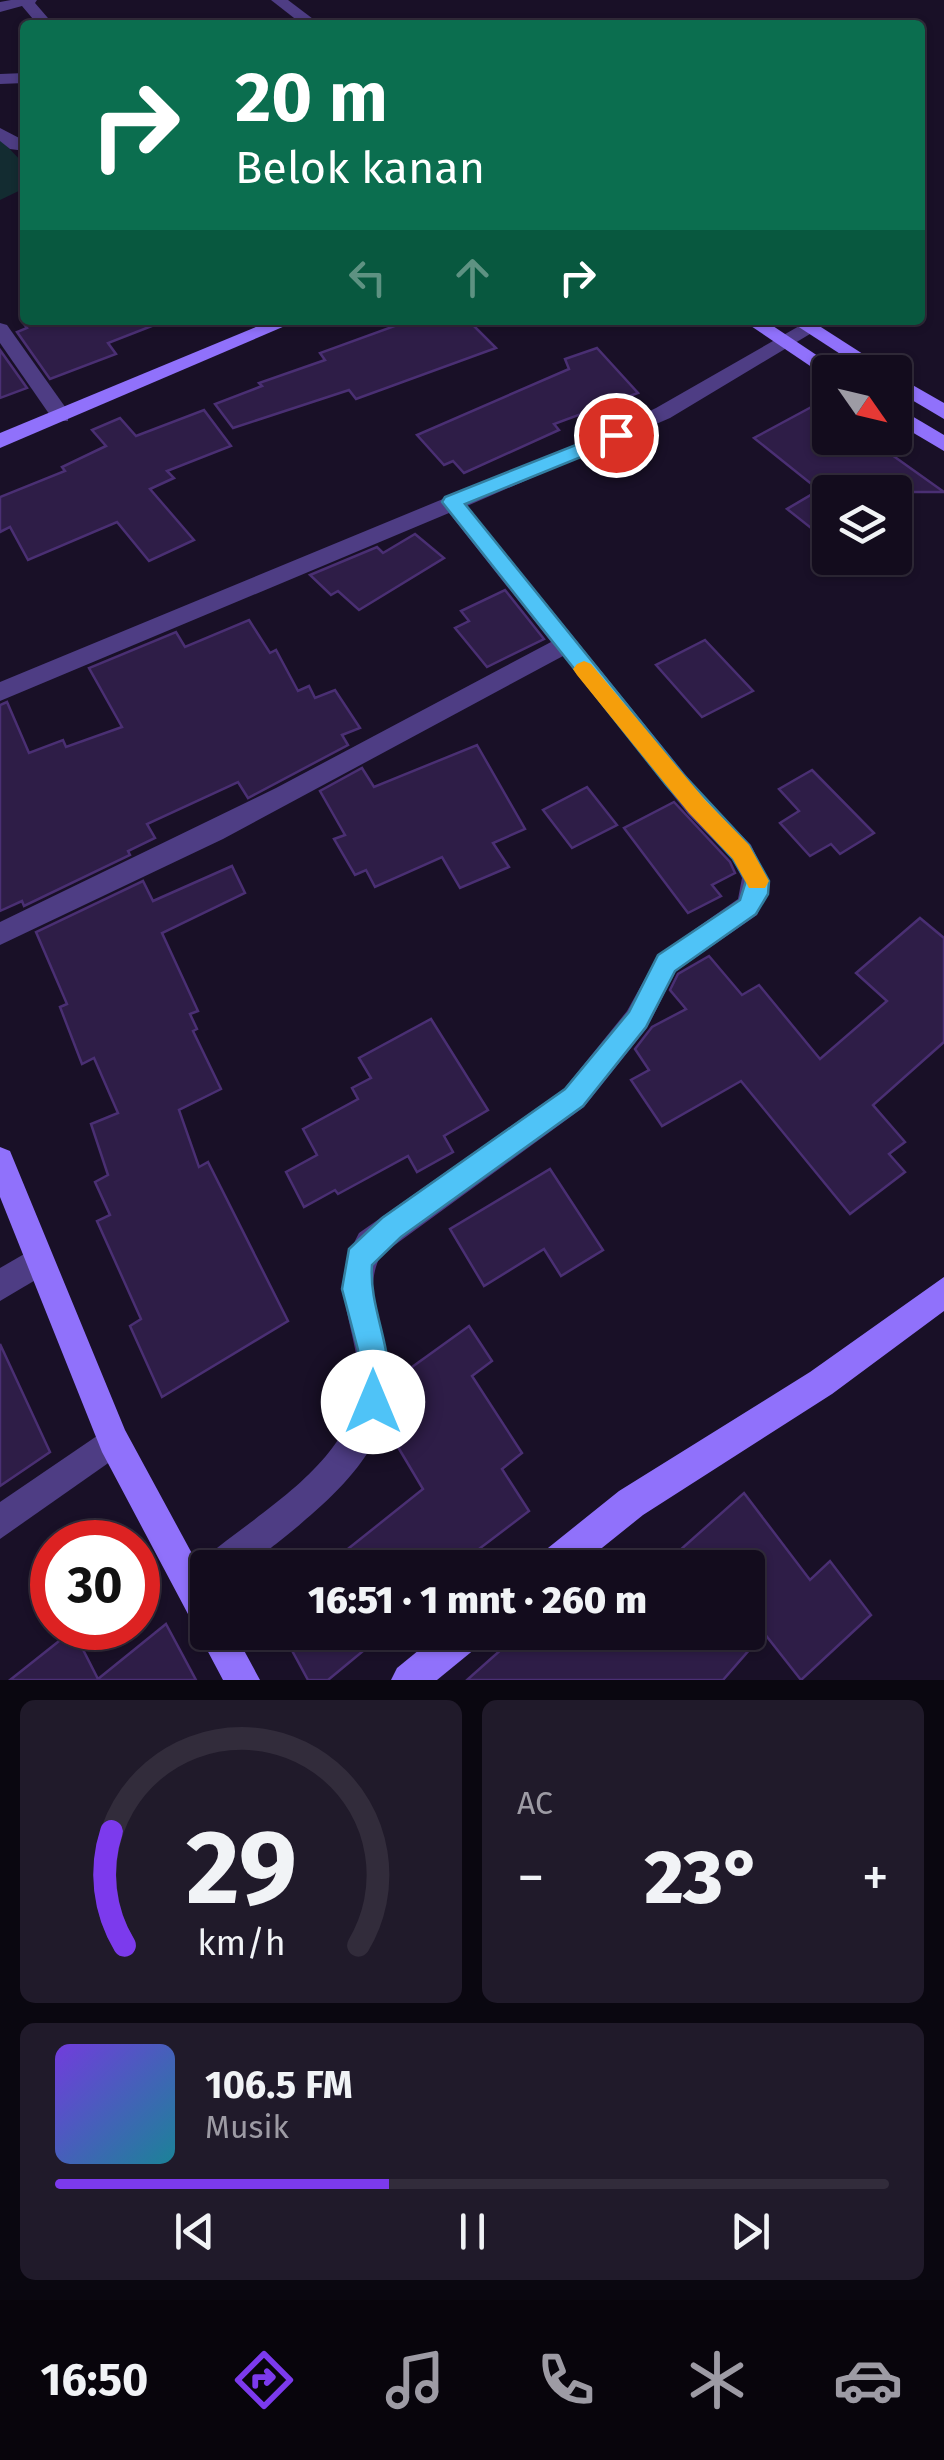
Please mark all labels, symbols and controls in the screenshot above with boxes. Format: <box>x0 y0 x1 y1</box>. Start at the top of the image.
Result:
text: 20 m <box>235 56 388 140</box>
icon: right <box>70 60 200 190</box>
text: Belok kanan <box>235 141 485 195</box>
icon: left <box>340 250 395 305</box>
icon: ahead <box>445 250 500 305</box>
icon: right <box>550 250 605 305</box>
north arrow <box>812 355 912 455</box>
map controls <box>812 355 912 575</box>
pin <box>574 393 659 478</box>
icon: arrive <box>589 408 644 463</box>
button: layers <box>812 475 912 575</box>
position arrow <box>321 1350 425 1454</box>
speed limit sign: 30 <box>30 1520 160 1650</box>
text: 16:51 · 1 mnt · 260 m <box>308 1577 647 1623</box>
text: AC <box>517 1784 553 1822</box>
text: 29 <box>186 1806 296 1931</box>
text: 23° <box>644 1833 762 1923</box>
text: − <box>517 1845 545 1911</box>
text: + <box>862 1845 889 1911</box>
text: km/h <box>197 1922 285 1964</box>
text: 106.5 FM <box>205 2062 353 2108</box>
text: Musik <box>205 2108 289 2146</box>
icon: previous <box>167 2204 222 2259</box>
icon: pause <box>445 2204 500 2259</box>
icon: next <box>723 2204 778 2259</box>
icon: directions <box>229 2345 299 2415</box>
icon: music <box>380 2345 450 2415</box>
icon: phone <box>531 2345 601 2415</box>
icon: climate <box>682 2345 752 2415</box>
icon: car <box>833 2345 903 2415</box>
text: 16:50 <box>41 2353 148 2407</box>

